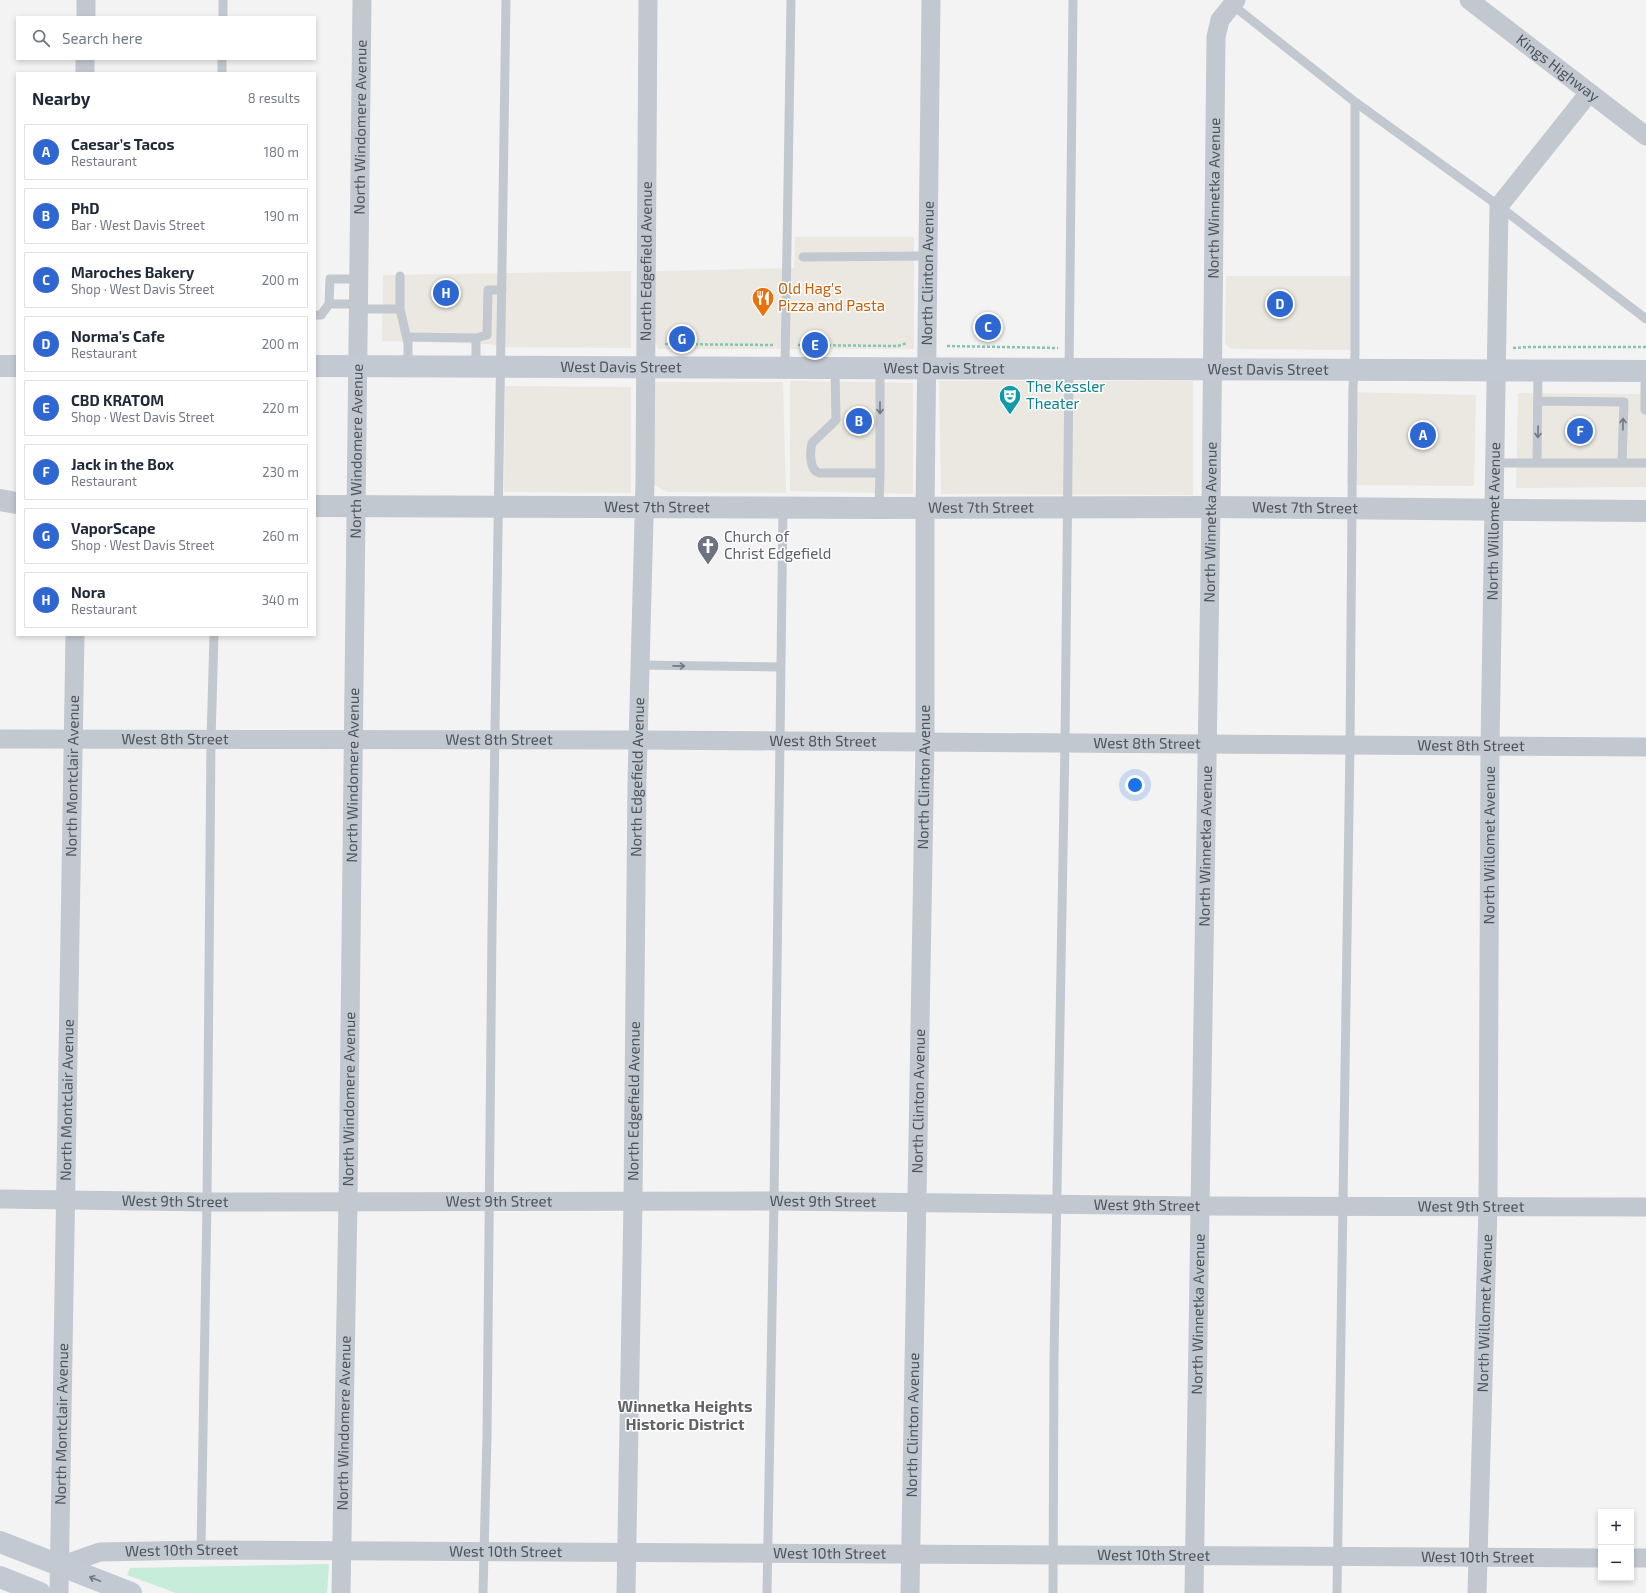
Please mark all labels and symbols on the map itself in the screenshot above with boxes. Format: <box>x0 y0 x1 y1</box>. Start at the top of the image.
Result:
street label: Kings Highway <box>1513 30 1604 105</box>
street label: North Windomere Avenue <box>349 40 370 215</box>
street label: North Winnetka Avenue <box>1203 117 1223 279</box>
street label: North Edgefield Avenue <box>636 181 655 341</box>
street label: North Clinton Avenue <box>917 201 937 346</box>
pin: H <box>433 278 459 308</box>
place label: Old Hag's Pizza and Pasta <box>778 279 885 314</box>
restaurant icon: Old Hag's Pizza and Pasta <box>750 285 776 318</box>
pin: D <box>1267 289 1293 319</box>
pin: C <box>975 312 1001 342</box>
pin: G <box>669 324 695 354</box>
pin: E <box>802 330 828 360</box>
street label: West Davis Street <box>560 357 682 375</box>
street label: West Davis Street <box>883 358 1005 377</box>
street label: West Davis Street <box>1207 359 1329 378</box>
street label: North Windomere Avenue <box>346 364 366 539</box>
place label: The Kessler Theater <box>1026 377 1105 412</box>
theatre icon: The Kessler Theater <box>997 383 1023 416</box>
one-way arrow <box>876 401 884 414</box>
pin: B <box>846 406 872 436</box>
pin: F <box>1567 416 1593 446</box>
one-way arrow <box>1619 418 1627 431</box>
pin: A <box>1410 420 1436 450</box>
one-way arrow <box>1534 425 1542 438</box>
street label: North Winnetka Avenue <box>1200 441 1220 603</box>
street label: North Willomet Avenue <box>1482 442 1503 601</box>
street label: West 7th Street <box>604 497 710 515</box>
street label: West 7th Street <box>1252 497 1358 516</box>
street label: West 7th Street <box>928 498 1034 516</box>
place label: Church of Christ Edgefield <box>724 527 831 562</box>
church icon: Church of Christ Edgefield <box>695 533 721 566</box>
one-way arrow <box>672 662 685 670</box>
street label: North Windomere Avenue <box>342 688 362 863</box>
street label: North Montclair Avenue <box>61 695 82 857</box>
street label: North Edgefield Avenue <box>626 697 647 857</box>
street label: North Clinton Avenue <box>913 705 933 850</box>
street label: West 8th Street <box>121 729 229 747</box>
street label: West 8th Street <box>445 730 553 748</box>
street label: West 8th Street <box>769 731 877 750</box>
street label: West 8th Street <box>1093 733 1201 752</box>
street label: West 8th Street <box>1417 735 1525 754</box>
street label: North Winnetka Avenue <box>1194 765 1215 927</box>
street label: North Willomet Avenue <box>1479 766 1498 924</box>
your location <box>1125 775 1145 795</box>
street label: North Windomere Avenue <box>338 1011 358 1187</box>
street label: North Montclair Avenue <box>56 1019 77 1181</box>
street label: North Edgefield Avenue <box>623 1021 643 1181</box>
street label: North Clinton Avenue <box>907 1029 928 1174</box>
street label: West 9th Street <box>121 1191 229 1210</box>
street label: West 9th Street <box>446 1191 553 1210</box>
street label: West 9th Street <box>769 1191 877 1210</box>
street label: West 9th Street <box>1093 1195 1201 1214</box>
street label: West 9th Street <box>1418 1196 1525 1215</box>
street label: North Winnetka Avenue <box>1187 1233 1208 1395</box>
street label: North Willomet Avenue <box>1473 1234 1495 1393</box>
street label: North Windomere Avenue <box>332 1335 354 1511</box>
street label: North Montclair Avenue <box>50 1343 71 1505</box>
street label: North Clinton Avenue <box>902 1353 922 1497</box>
district label: Winnetka Heights Historic District <box>618 1396 752 1433</box>
street label: West 10th Street <box>125 1540 239 1560</box>
street label: West 10th Street <box>449 1541 563 1560</box>
street label: West 10th Street <box>773 1543 887 1562</box>
street label: West 10th Street <box>1097 1545 1211 1564</box>
street label: West 10th Street <box>1421 1547 1535 1566</box>
one-way arrow <box>89 1574 101 1582</box>

